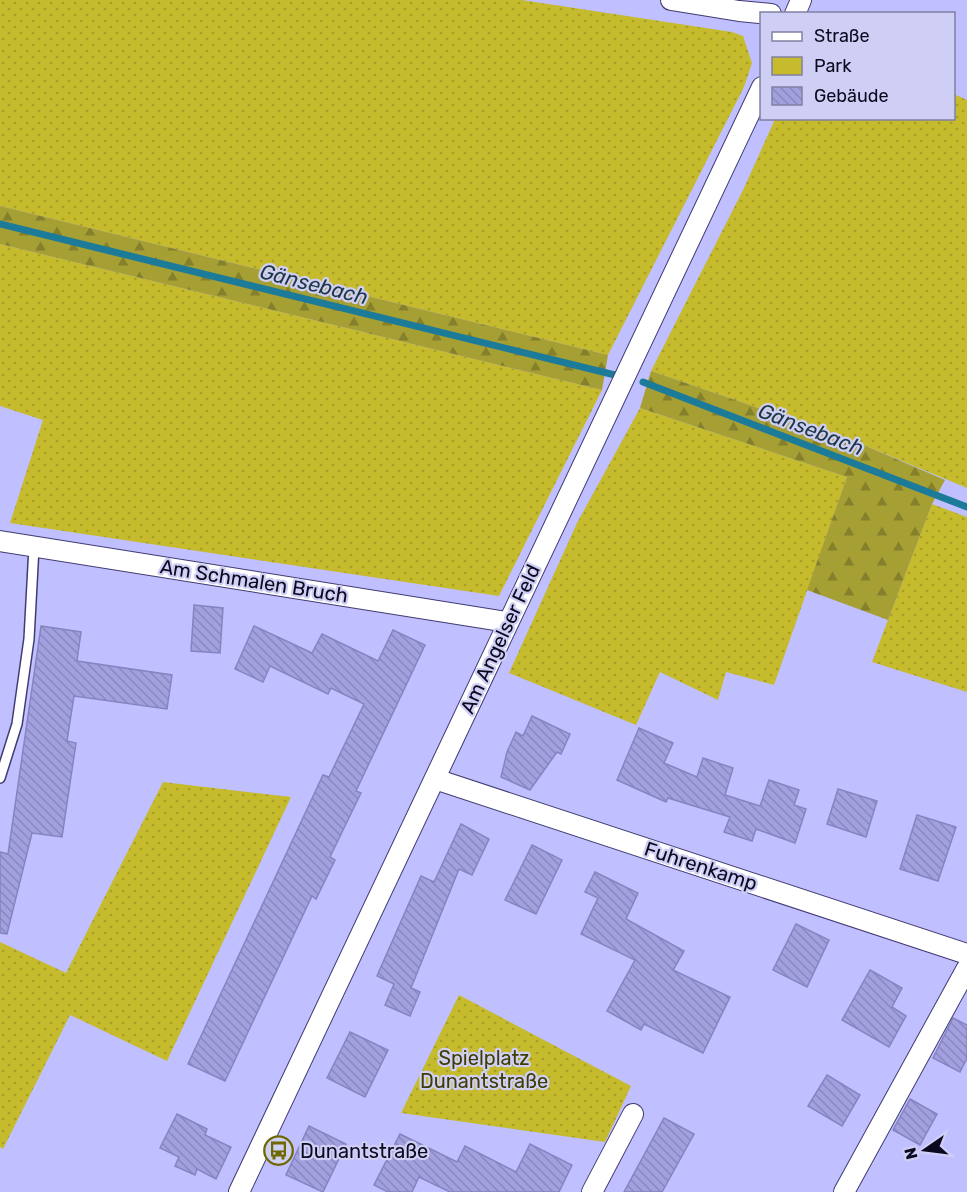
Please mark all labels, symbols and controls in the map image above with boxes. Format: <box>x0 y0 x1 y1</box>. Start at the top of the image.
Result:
legend <box>760 12 955 120</box>
text: Straße <box>814 25 870 47</box>
text: Park <box>814 55 852 77</box>
text: Gebäude <box>814 85 889 107</box>
water label: Gänsebach <box>257 258 371 310</box>
water label: Gänsebach <box>755 397 867 461</box>
street label: Am Schmalen Bruch <box>158 554 350 608</box>
street label: Am Angelser Feld <box>455 561 545 717</box>
street label: Fuhrenkamp <box>642 836 760 896</box>
park label: Spielplatz Dunantstraße <box>420 1046 548 1093</box>
north arrow <box>895 1120 955 1180</box>
bus stop icon: Dunantstraße <box>263 1135 295 1167</box>
place label: Dunantstraße <box>300 1139 428 1163</box>
text: N <box>900 1146 922 1161</box>

